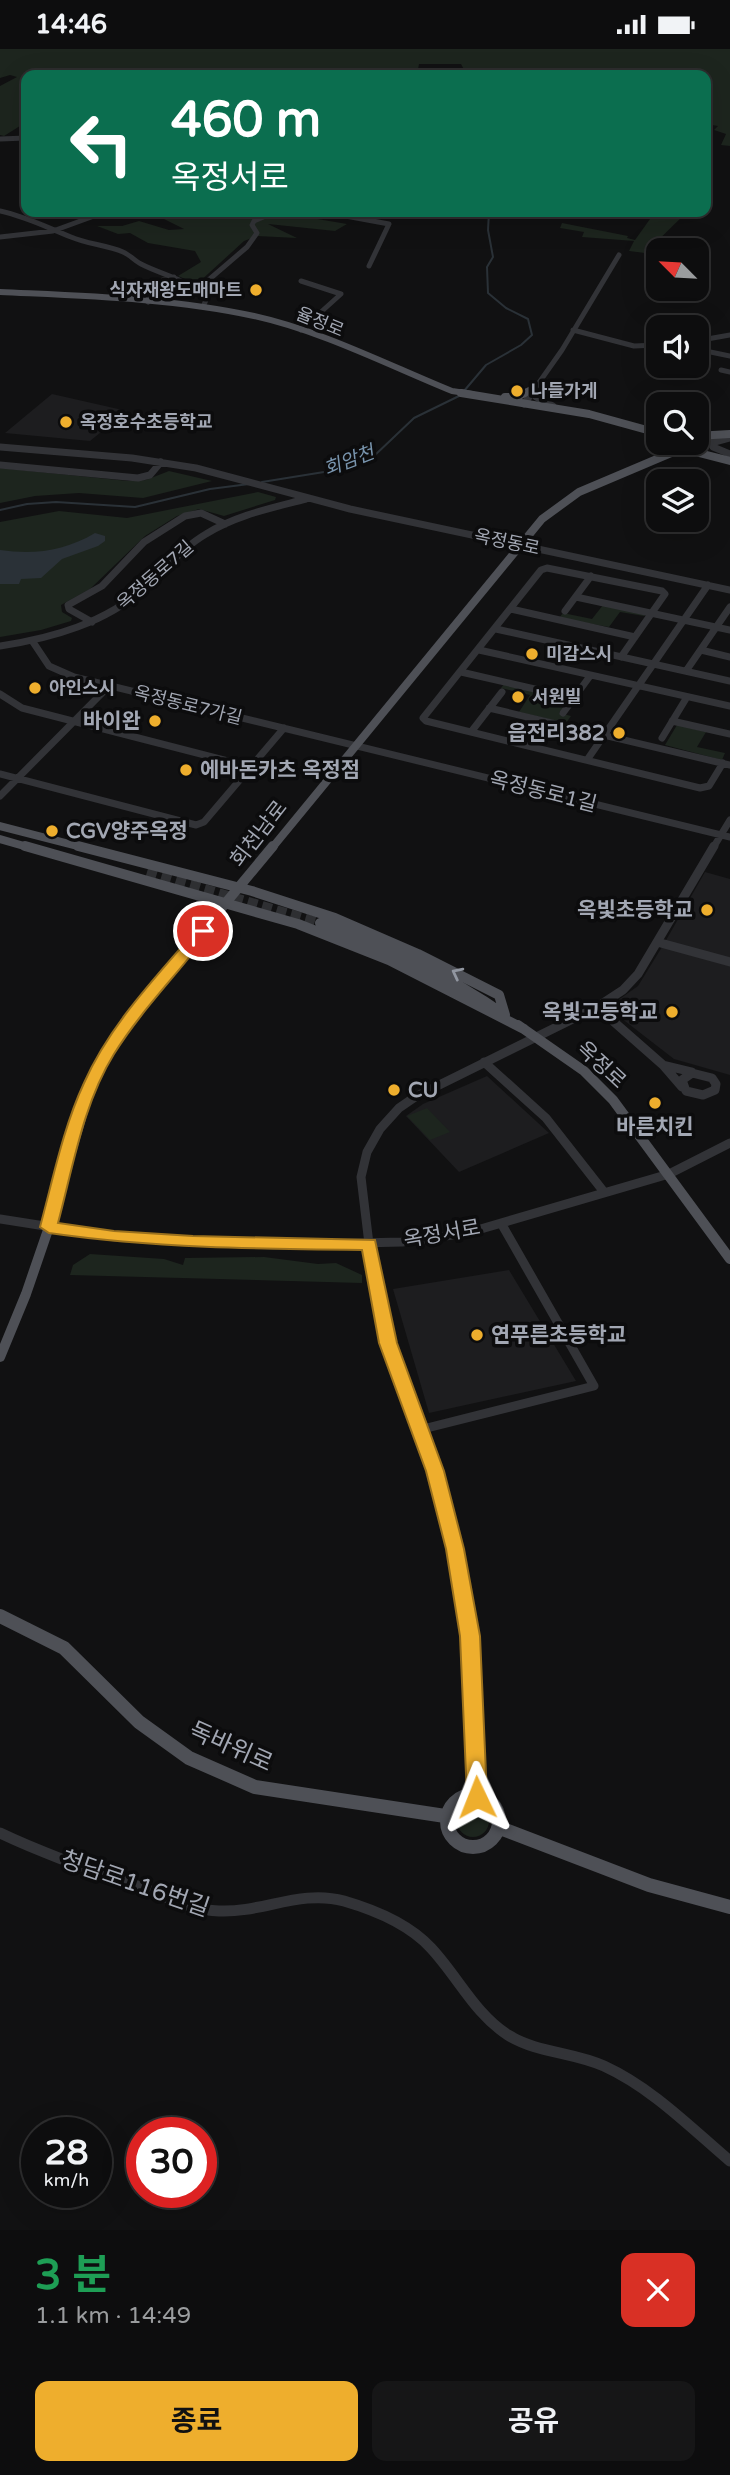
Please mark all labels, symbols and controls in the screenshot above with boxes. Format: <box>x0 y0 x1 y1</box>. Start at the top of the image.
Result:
text: 14:46 <box>35 9 107 40</box>
text: 460 m <box>171 91 321 150</box>
icon: left <box>56 98 147 189</box>
text: 옥정서로 <box>171 159 289 197</box>
north arrow <box>646 238 709 301</box>
map controls <box>646 238 709 532</box>
place label: 식자재왕도매마트 <box>110 279 242 301</box>
marker: 식자재왕도매마트 <box>248 282 264 298</box>
street label: 율정로 <box>293 302 347 342</box>
button: sound <box>646 315 709 378</box>
place label: 나들가게 <box>531 380 597 402</box>
marker: 나들가게 <box>509 383 525 399</box>
button: search <box>646 392 709 455</box>
place label: 옥정호수초등학교 <box>80 411 212 433</box>
marker: 옥정호수초등학교 <box>58 414 74 430</box>
water label: 회암천 <box>321 441 379 481</box>
button: layers <box>646 469 709 532</box>
street label: 옥정동로 <box>472 524 542 560</box>
street label: 옥정동로7길 <box>112 536 198 614</box>
place label: 미감스시 <box>546 643 612 665</box>
marker: 미감스시 <box>524 646 540 662</box>
place label: 아인스시 <box>49 677 115 699</box>
marker: 아인스시 <box>27 680 43 696</box>
street label: 옥정동로7가길 <box>132 681 244 729</box>
place label: 서원빌 <box>532 686 582 708</box>
marker: 서원빌 <box>510 689 526 705</box>
place label: 바이완 <box>83 709 141 734</box>
marker: 바이완 <box>147 713 163 729</box>
place label: 읍전리382 <box>507 721 605 746</box>
marker: 읍전리382 <box>611 725 627 741</box>
place label: 에바돈카츠 옥정점 <box>200 758 360 783</box>
marker: 에바돈카츠 옥정점 <box>178 762 194 778</box>
street label: 옥정동로1길 <box>487 767 599 817</box>
street label: 회천남로 <box>225 796 293 872</box>
place label: CGV양주옥정 <box>66 819 188 844</box>
marker: CGV양주옥정 <box>44 823 60 839</box>
place label: 옥빛초등학교 <box>577 898 693 923</box>
pin <box>173 901 233 961</box>
marker: 옥빛초등학교 <box>699 902 715 918</box>
icon: arrive <box>184 912 222 950</box>
one-way arrow <box>452 967 464 981</box>
place label: 옥빛고등학교 <box>542 1000 658 1025</box>
marker: 옥빛고등학교 <box>664 1004 680 1020</box>
street label: 옥정로 <box>571 1036 631 1094</box>
place label: CU <box>408 1078 439 1103</box>
marker: CU <box>386 1082 402 1098</box>
marker: 바른치킨 <box>647 1095 663 1111</box>
place label: 바른치킨 <box>616 1115 694 1140</box>
street label: 옥정서로 <box>402 1215 482 1253</box>
place label: 연푸른초등학교 <box>491 1323 626 1348</box>
marker: 연푸른초등학교 <box>469 1327 485 1343</box>
street label: 독바위로 <box>185 1716 277 1778</box>
position arrow <box>440 1760 514 1834</box>
street label: 청담로116번길 <box>57 1845 213 1923</box>
speed limit sign: 30 <box>126 2117 217 2208</box>
text: 28 <box>45 2132 88 2174</box>
text: km/h <box>44 2169 89 2191</box>
text: 3 분 <box>35 2250 111 2301</box>
button: close <box>621 2253 695 2327</box>
text: 1.1 km · 14:49 <box>35 2302 191 2330</box>
button: 종료 <box>35 2381 358 2461</box>
button: 공유 <box>372 2381 695 2461</box>

